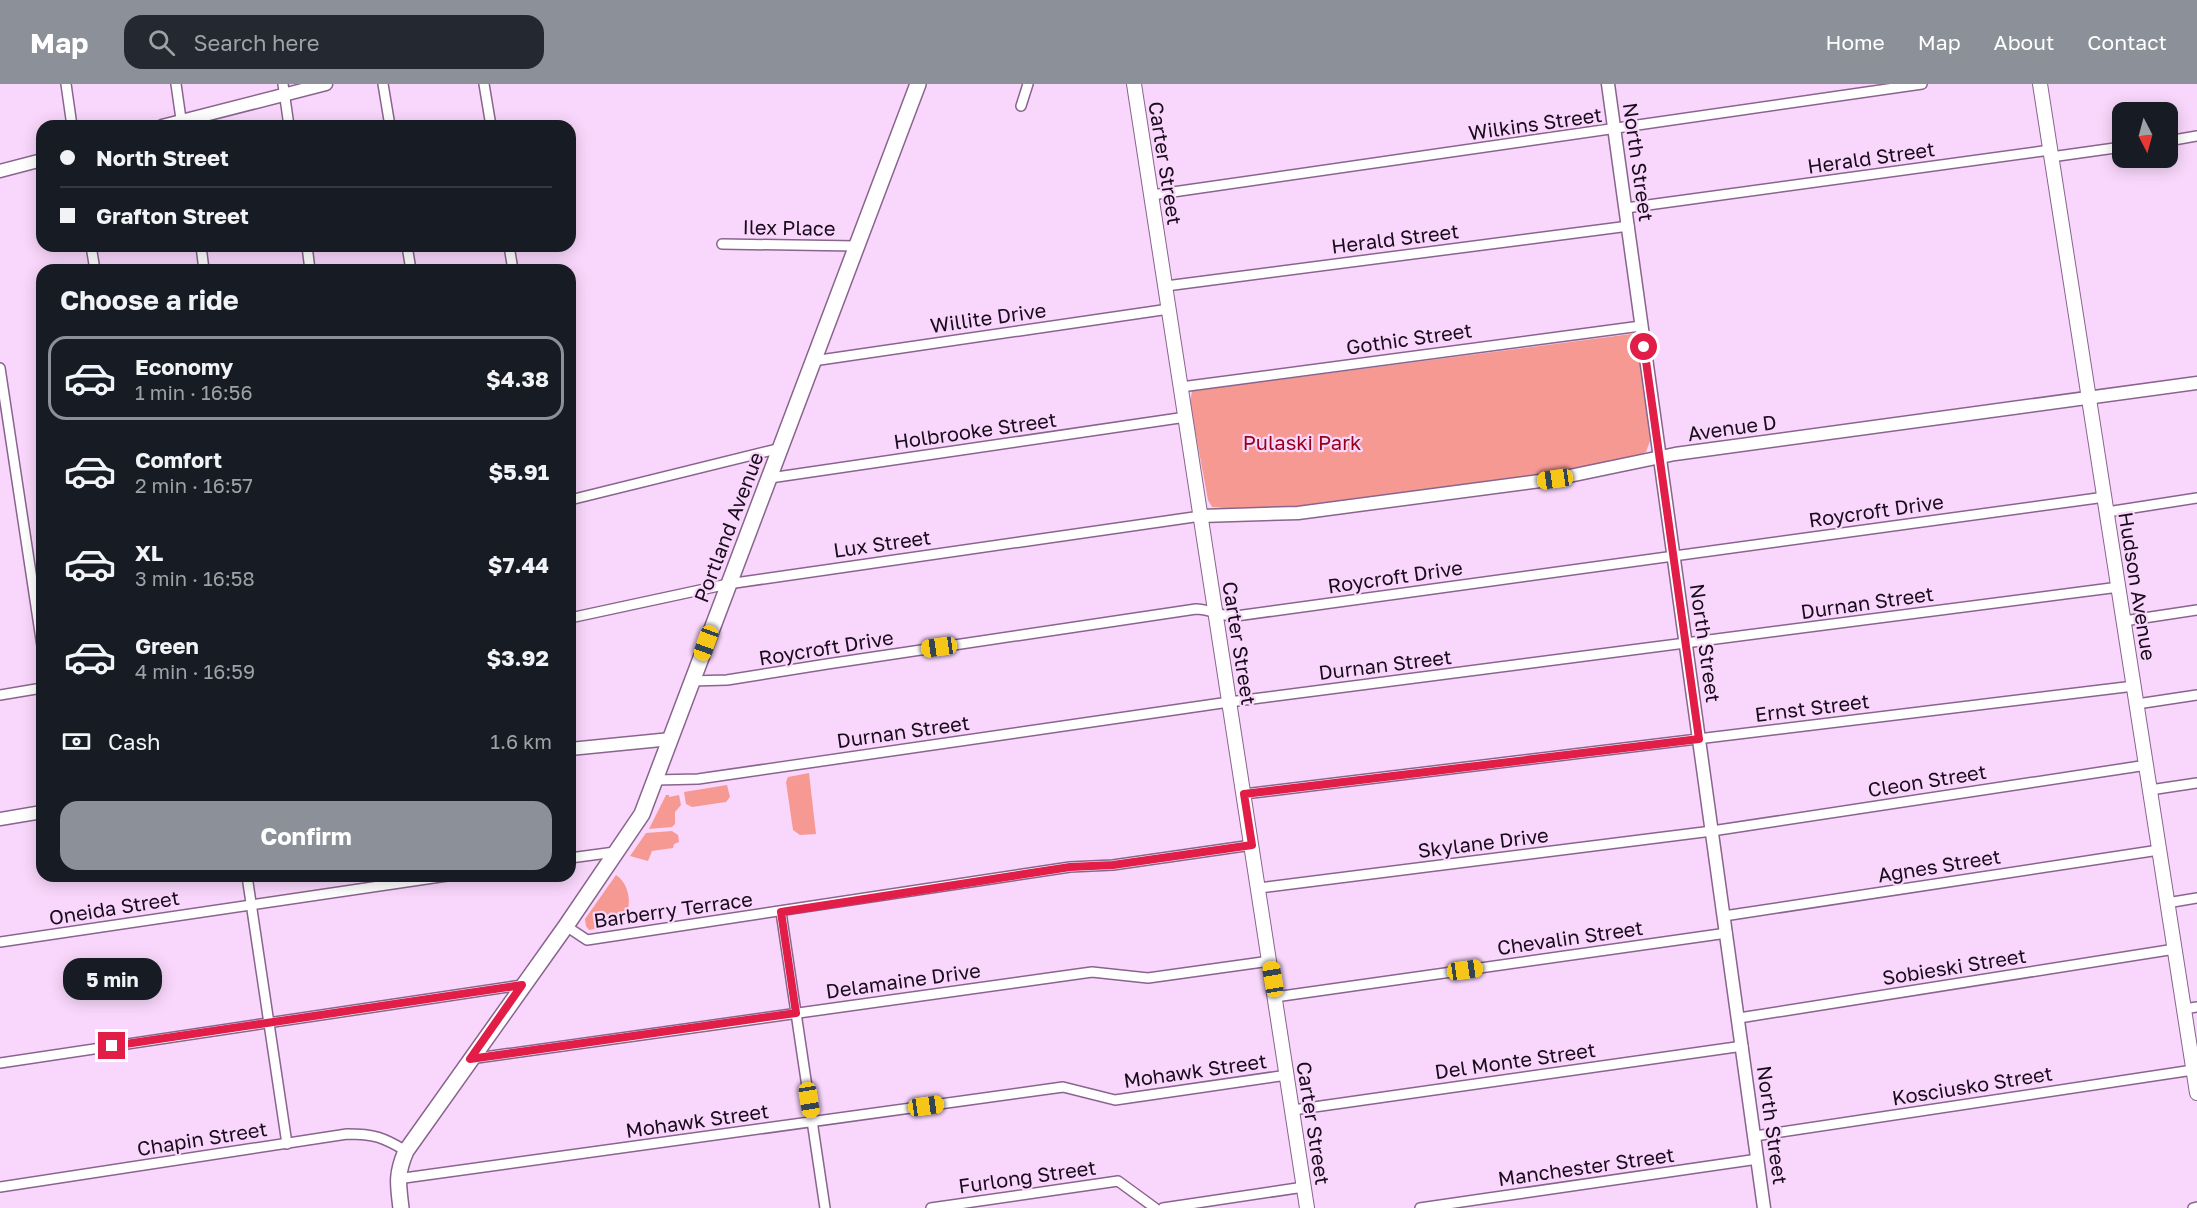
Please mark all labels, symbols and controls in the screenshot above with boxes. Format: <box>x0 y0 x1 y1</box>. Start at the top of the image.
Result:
search box <box>124 15 544 69</box>
text: Map <box>30 26 88 59</box>
icon: search <box>145 26 178 59</box>
text: Search here <box>193 29 319 56</box>
text: Home <box>1825 29 1885 55</box>
text: Map <box>1918 29 1961 55</box>
text: About <box>1994 29 2054 55</box>
text: Contact <box>2087 29 2167 55</box>
street label: Carter Street <box>1144 100 1188 226</box>
street label: North Street <box>1619 101 1659 223</box>
street label: Wilkins Street <box>1467 102 1603 144</box>
north arrow <box>2112 102 2178 168</box>
map controls <box>2112 102 2178 168</box>
street label: Herald Street <box>1806 136 1936 178</box>
text: North Street <box>96 144 229 171</box>
text: Grafton Street <box>96 202 249 229</box>
street label: Ilex Place <box>742 214 836 240</box>
street label: Herald Street <box>1330 218 1460 258</box>
text: Choose a ride <box>60 284 239 316</box>
street label: Willite Drive <box>928 297 1048 337</box>
street label: Gothic Street <box>1345 317 1473 359</box>
route start <box>1630 333 1657 360</box>
icon: car <box>63 351 117 405</box>
text: Economy <box>135 353 233 380</box>
text: $4.38 <box>486 365 549 392</box>
text: 1 min · 16:56 <box>135 380 253 404</box>
street label: Holbrooke Street <box>892 407 1058 453</box>
street label: Avenue D <box>1686 409 1778 445</box>
park label: Pulaski Park <box>1243 430 1361 454</box>
icon: car <box>63 444 117 498</box>
text: Comfort <box>135 446 222 473</box>
street label: Portland Avenue <box>688 448 768 606</box>
text: $5.91 <box>488 458 549 485</box>
car <box>1536 468 1574 490</box>
text: 2 min · 16:57 <box>135 473 253 497</box>
street label: Roycroft Drive <box>1807 489 1945 531</box>
street label: Hudson Avenue <box>2114 510 2162 662</box>
street label: Lux Street <box>832 524 932 562</box>
icon: car <box>63 537 117 591</box>
text: XL <box>135 539 163 566</box>
text: $7.44 <box>488 551 549 578</box>
street label: Roycroft Drive <box>1326 555 1464 597</box>
text: 3 min · 16:58 <box>135 566 255 590</box>
street label: Carter Street <box>1218 580 1262 706</box>
street label: Durnan Street <box>1799 581 1935 623</box>
street label: North Street <box>1686 582 1726 704</box>
car <box>691 623 721 663</box>
street label: Roycroft Drive <box>757 624 895 670</box>
icon: car <box>63 630 117 684</box>
text: Green <box>135 632 199 659</box>
car <box>920 636 958 658</box>
text: $3.92 <box>486 644 549 671</box>
street label: Durnan Street <box>1317 644 1453 684</box>
text: 4 min · 16:59 <box>135 659 255 683</box>
street label: Ernst Street <box>1753 688 1871 726</box>
street label: Durnan Street <box>835 710 971 752</box>
icon: cash <box>60 725 93 758</box>
text: Cash <box>108 728 161 755</box>
text: 1.6 km <box>490 729 552 753</box>
street label: Cleon Street <box>1866 759 1988 801</box>
button: Confirm <box>60 801 552 870</box>
street label: Skylane Drive <box>1416 822 1550 862</box>
street label: Agnes Street <box>1876 843 2002 887</box>
street label: Oneida Street <box>47 885 181 929</box>
street label: Barberry Terrace <box>592 886 754 932</box>
street label: Chevalin Street <box>1495 915 1645 959</box>
street label: Sobieski Street <box>1880 943 2028 989</box>
street label: Delamaine Drive <box>824 957 982 1003</box>
callout: 5 min <box>63 959 162 1001</box>
car <box>1446 959 1484 981</box>
car <box>1261 960 1285 998</box>
text: 5 min <box>86 967 139 991</box>
route end <box>98 1032 125 1059</box>
street label: Del Monte Street <box>1433 1037 1597 1083</box>
street label: Mohawk Street <box>1122 1048 1268 1092</box>
street label: Carter Street <box>1292 1060 1336 1186</box>
street label: Kosciusko Street <box>1890 1060 2054 1110</box>
street label: North Street <box>1753 1064 1793 1186</box>
car <box>797 1081 821 1119</box>
car <box>907 1095 945 1117</box>
street label: Mohawk Street <box>624 1098 770 1142</box>
street label: Chapin Street <box>135 1116 269 1160</box>
street label: Manchester Street <box>1496 1142 1676 1190</box>
street label: Furlong Street <box>957 1154 1097 1198</box>

